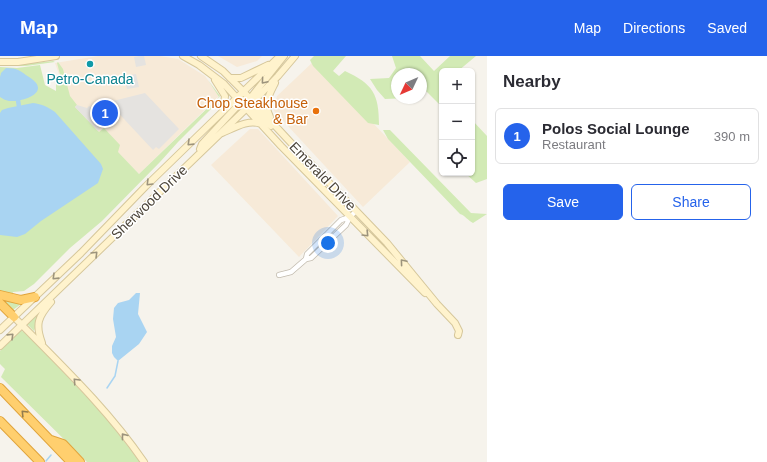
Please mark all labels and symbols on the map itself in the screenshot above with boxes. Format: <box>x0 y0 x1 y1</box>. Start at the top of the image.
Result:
marker: Petro-Canada <box>85 59 95 69</box>
north arrow <box>391 68 427 104</box>
place label: Petro-Canada <box>46 71 134 87</box>
one-way arrow <box>261 77 268 84</box>
place label: Chop Steakhouse & Bar <box>197 95 308 127</box>
pin: 1 <box>92 98 118 128</box>
marker: Chop Steakhouse & Bar <box>311 106 321 116</box>
one-way arrow <box>187 138 195 146</box>
street label: Emerald Drive <box>286 139 360 214</box>
street label: Sherwood Drive <box>108 162 191 242</box>
one-way arrow <box>146 179 154 186</box>
one-way arrow <box>361 229 369 237</box>
your location <box>318 233 338 253</box>
one-way arrow <box>90 251 98 259</box>
one-way arrow <box>401 260 408 267</box>
one-way arrow <box>52 272 60 280</box>
one-way arrow <box>6 333 14 340</box>
one-way arrow <box>74 378 81 386</box>
one-way arrow <box>21 410 29 418</box>
one-way arrow <box>121 433 128 440</box>

